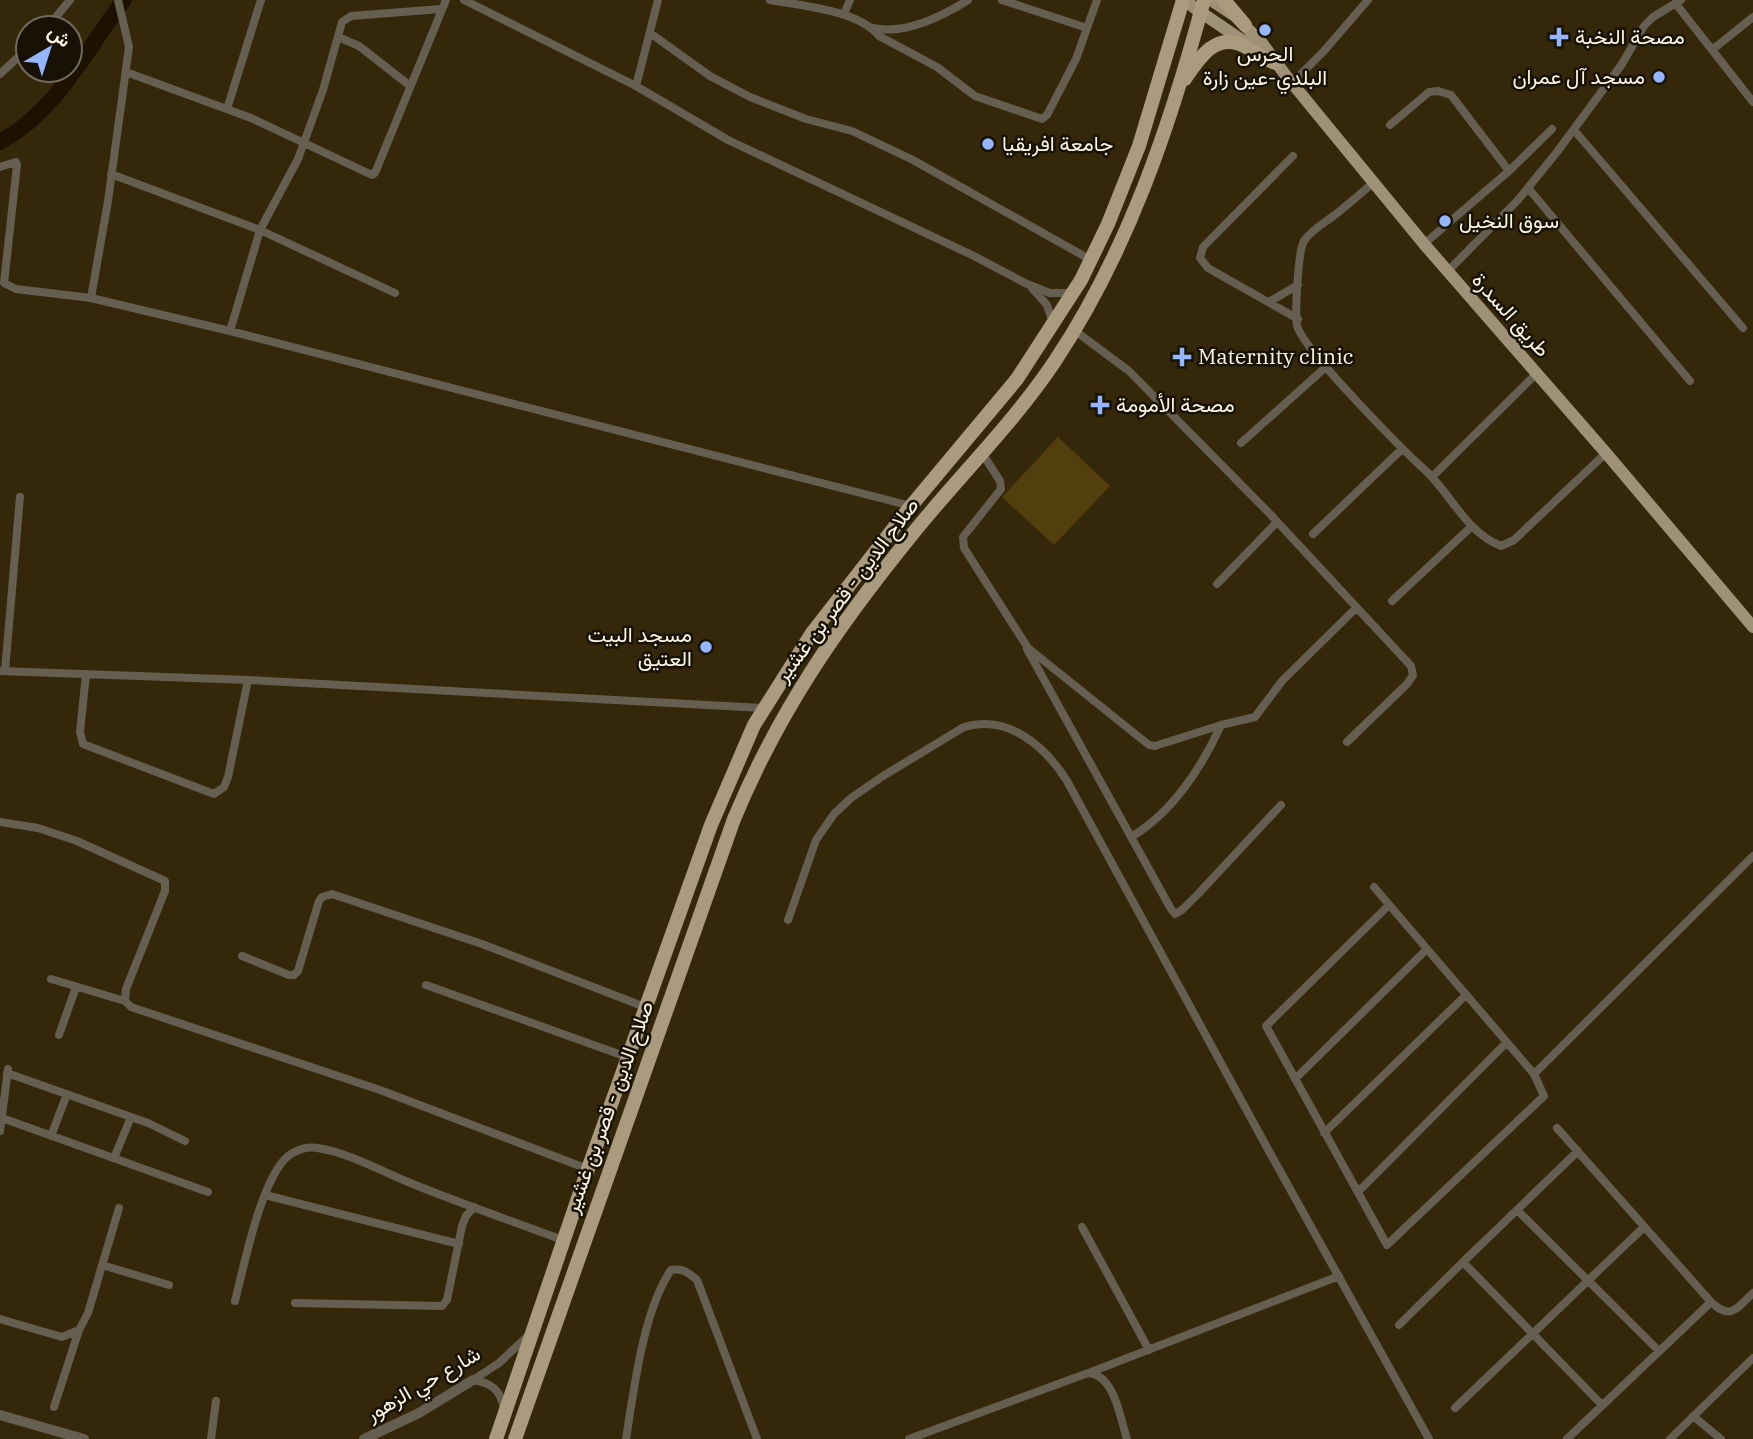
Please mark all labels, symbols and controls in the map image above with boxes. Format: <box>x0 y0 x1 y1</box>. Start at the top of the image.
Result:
north arrow <box>14 14 84 84</box>
text: ش <box>43 19 76 52</box>
marker: الحرس البلدي-عين زارة <box>1257 22 1273 38</box>
place label: مصحة النخبة <box>1575 22 1685 50</box>
marker: مصحة النخبة <box>1549 27 1569 47</box>
place label: الحرس البلدي-عين زارة <box>1203 39 1327 95</box>
place label: مسجد آل عمران <box>1512 62 1645 90</box>
marker: مسجد آل عمران <box>1651 69 1667 85</box>
place label: جامعة افريقيا <box>1002 129 1113 157</box>
marker: جامعة افريقيا <box>980 136 996 152</box>
place label: سوق النخيل <box>1459 206 1559 234</box>
marker: سوق النخيل <box>1437 213 1453 229</box>
street label: طريق السدرة <box>1466 266 1557 363</box>
place label: Maternity clinic <box>1198 342 1354 370</box>
marker: Maternity clinic <box>1172 347 1192 367</box>
place label: مصحة الأمومة <box>1116 390 1235 418</box>
marker: مصحة الأمومة <box>1090 395 1110 415</box>
street label: صلاح الدين - قصر بن غشير <box>767 492 925 689</box>
place label: مسجد البيت العتيق <box>587 620 692 672</box>
marker: مسجد البيت العتيق <box>698 639 714 655</box>
street label: صلاح الدين - قصر بن غشير <box>556 997 660 1218</box>
street label: شارع حي الزهور <box>359 1339 487 1431</box>

